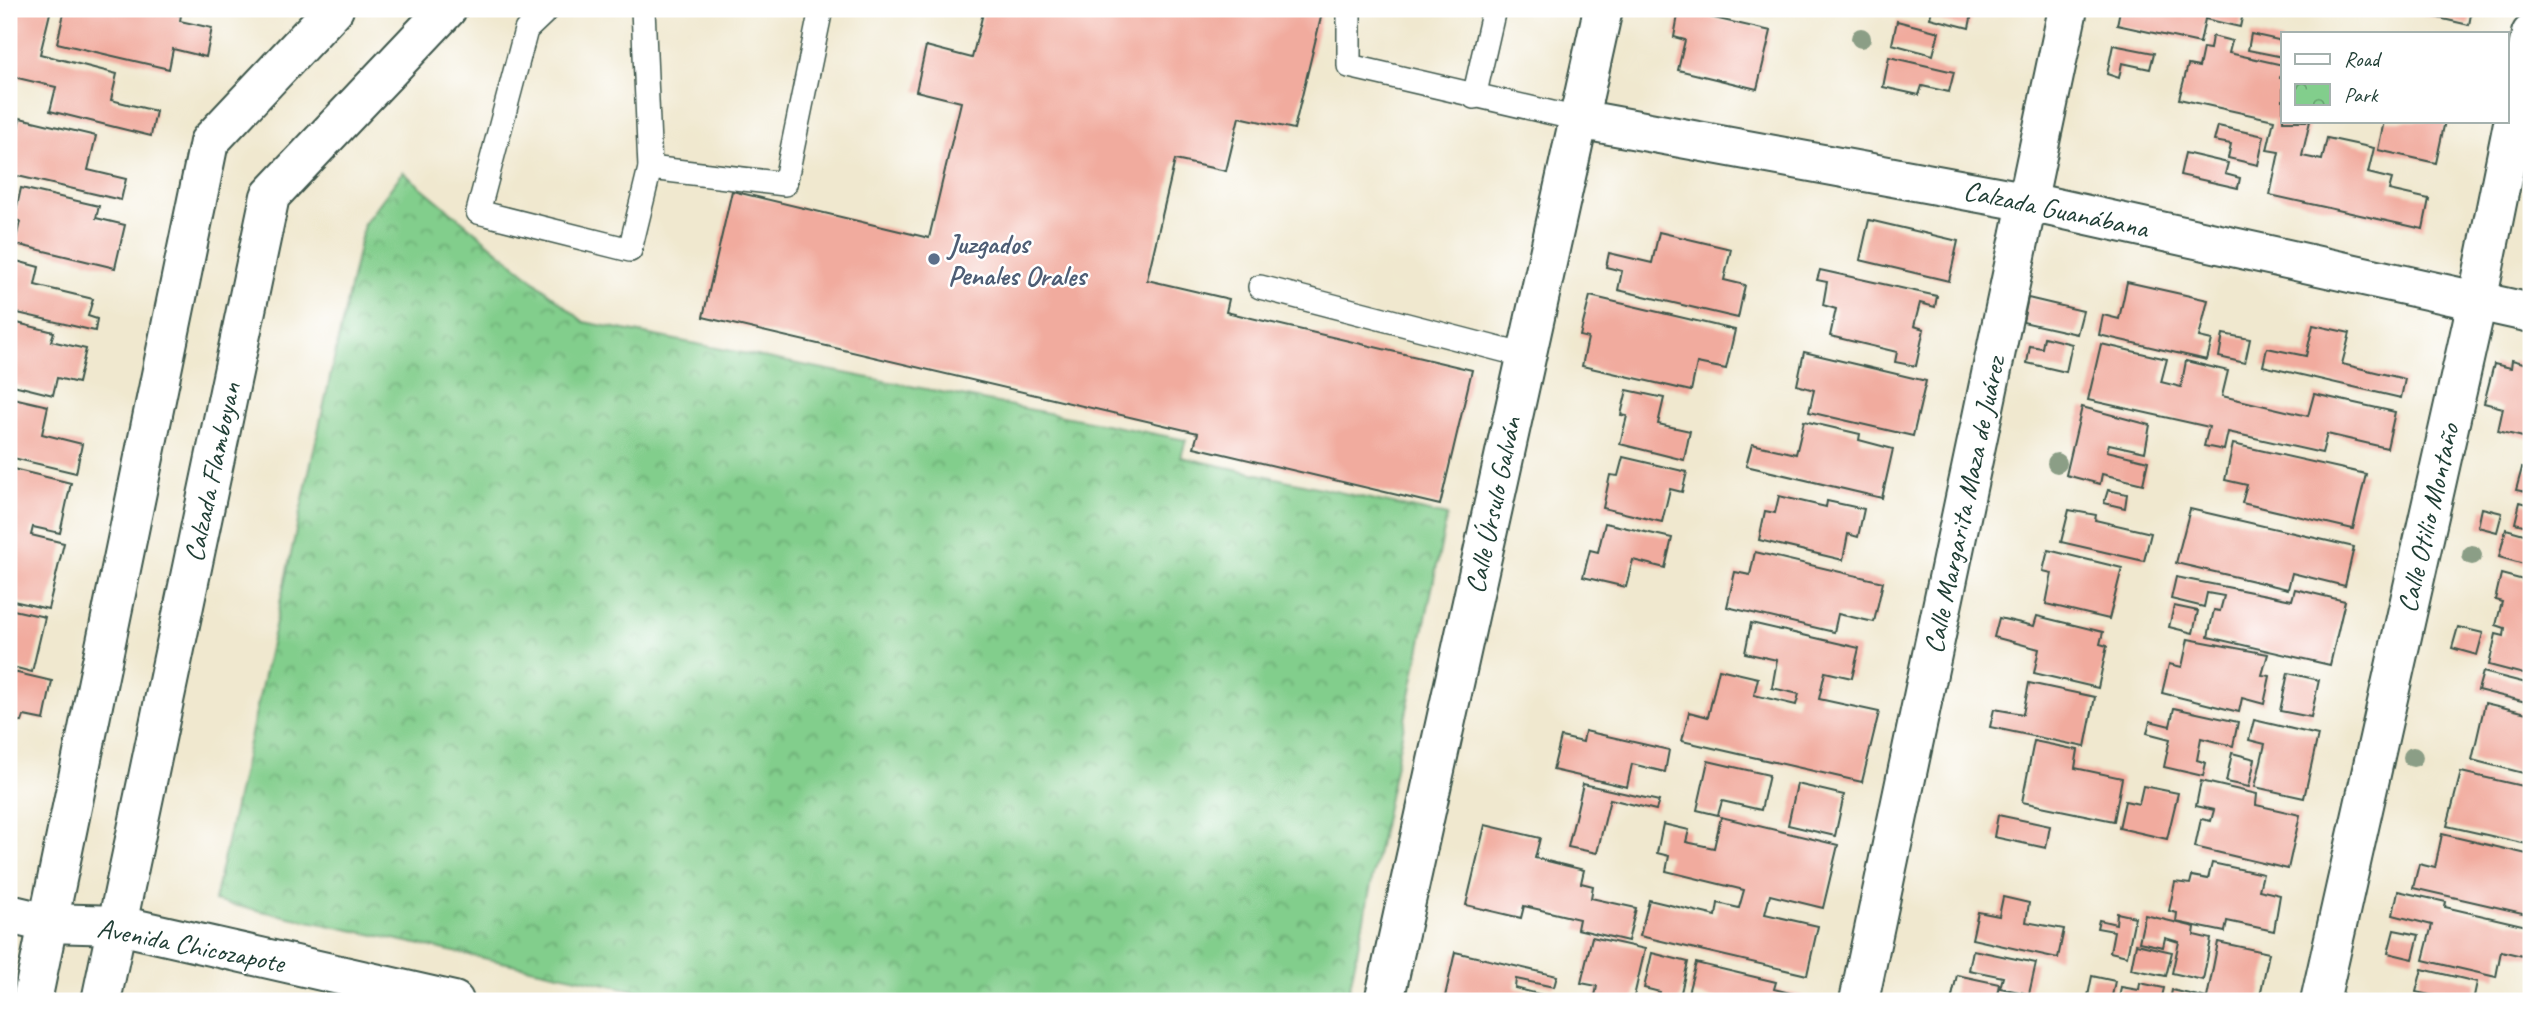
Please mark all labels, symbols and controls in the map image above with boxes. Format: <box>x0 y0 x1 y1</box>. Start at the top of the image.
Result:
legend <box>2281 32 2508 122</box>
text: Road <box>2344 46 2383 72</box>
text: Park <box>2344 82 2379 108</box>
street label: Calzada Guanábana <box>1961 172 2153 246</box>
place label: Juzgados Penales Orales <box>946 226 1089 293</box>
marker: Juzgados Penales Orales <box>926 251 942 267</box>
street label: Calle Margarita Maza de Juárez <box>1915 351 2013 656</box>
street label: Calzada Flamboyan <box>176 379 248 565</box>
street label: Calle Úrsulo Galván <box>1457 412 1529 596</box>
street label: Calle Otilio Montaño <box>2389 418 2467 616</box>
street label: Avenida Chicozapote <box>95 910 289 981</box>

